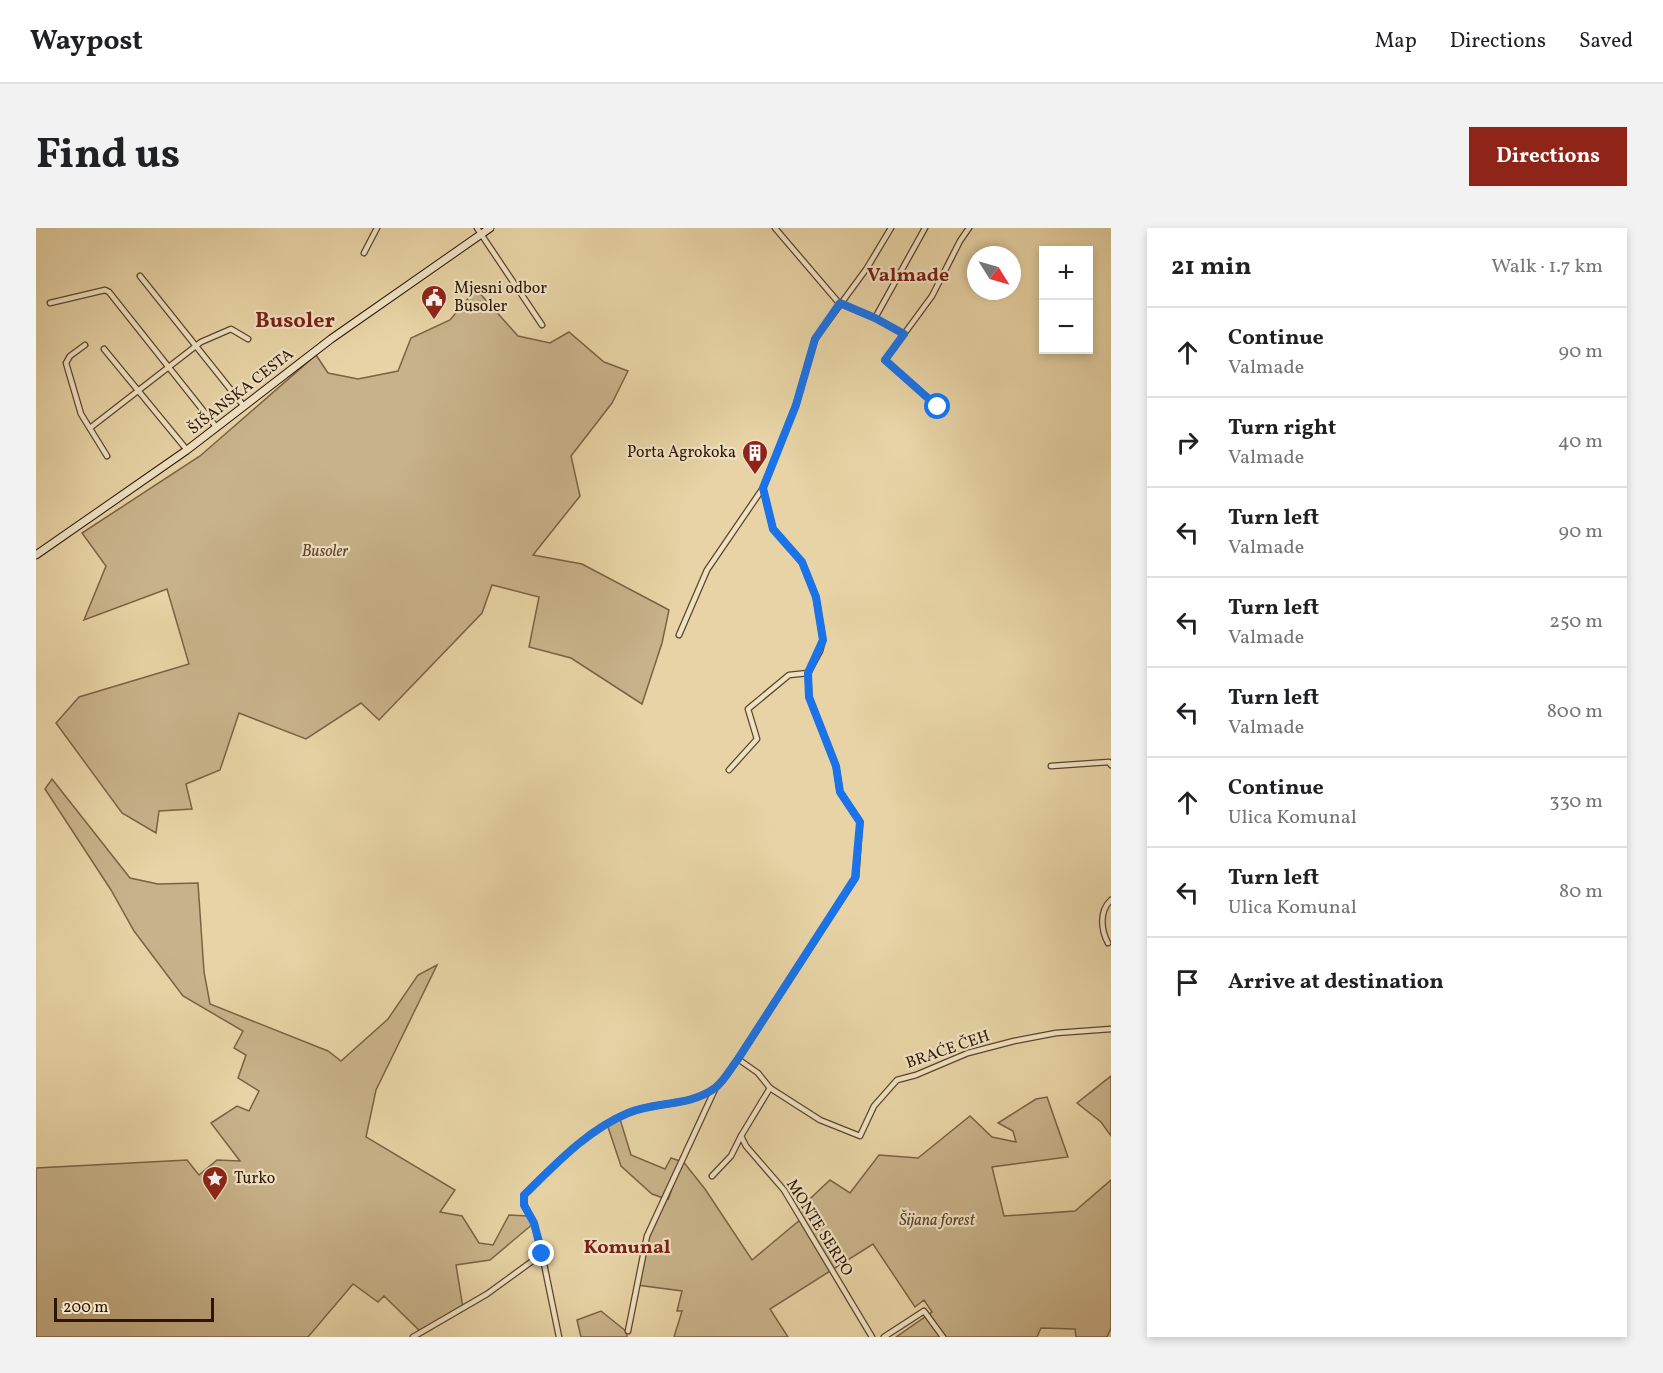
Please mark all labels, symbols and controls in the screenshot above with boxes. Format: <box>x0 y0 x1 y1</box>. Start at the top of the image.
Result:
text: Waypost <box>30 22 143 61</box>
text: Map <box>1375 27 1417 56</box>
text: Directions <box>1450 27 1546 56</box>
text: Saved <box>1579 27 1633 56</box>
text: Find us <box>36 127 180 186</box>
button: Directions <box>1469 127 1627 186</box>
north arrow <box>967 246 1021 300</box>
map controls <box>1039 246 1093 354</box>
button: + <box>1039 246 1093 300</box>
text: 21 min <box>1171 249 1252 285</box>
text: Walk · 1.7 km <box>1491 253 1603 281</box>
district label: Valmade <box>867 262 949 290</box>
place label: Mjesni odbor Busoler <box>454 278 547 318</box>
public building icon: Mjesni odbor Busoler <box>419 283 449 321</box>
button: − <box>1039 300 1093 354</box>
district label: Busoler <box>255 306 336 337</box>
text: Continue <box>1228 323 1324 354</box>
icon: ahead <box>1171 336 1204 369</box>
text: 90 m <box>1559 338 1603 366</box>
street label: ŠIŠANSKA CESTA <box>183 343 298 440</box>
text: Valmade <box>1228 354 1304 382</box>
route start <box>924 393 950 419</box>
text: Turn right <box>1228 413 1336 444</box>
icon: right <box>1171 426 1204 459</box>
text: 40 m <box>1558 428 1603 456</box>
building icon: Porta Agrokoka <box>740 438 770 476</box>
place label: Porta Agrokoka <box>627 442 736 464</box>
text: Valmade <box>1228 444 1304 472</box>
text: Turn left <box>1228 503 1319 534</box>
icon: left <box>1171 516 1204 549</box>
text: 90 m <box>1559 518 1603 546</box>
text: Valmade <box>1228 534 1304 562</box>
park label: Busoler <box>302 541 349 563</box>
text: Turn left <box>1228 593 1319 624</box>
icon: left <box>1171 606 1204 639</box>
text: 250 m <box>1549 608 1603 636</box>
text: Valmade <box>1228 624 1304 652</box>
text: Turn left <box>1228 683 1319 714</box>
icon: left <box>1171 696 1204 729</box>
text: 800 m <box>1547 698 1603 726</box>
text: Valmade <box>1228 714 1304 742</box>
text: Continue <box>1228 773 1324 804</box>
icon: ahead <box>1171 786 1204 819</box>
text: 330 m <box>1549 788 1603 816</box>
text: Ulica Komunal <box>1228 804 1357 832</box>
text: Turn left <box>1228 863 1319 894</box>
icon: left <box>1171 876 1204 909</box>
text: 80 m <box>1559 878 1603 906</box>
text: Ulica Komunal <box>1228 894 1357 922</box>
icon: arrive <box>1171 966 1204 999</box>
text: Arrive at destination <box>1228 967 1444 998</box>
street label: BRAĆE ČEH <box>903 1024 993 1075</box>
place icon: Turko <box>200 1164 230 1202</box>
place label: Turko <box>234 1168 275 1190</box>
street label: MONTE SERPO <box>780 1175 858 1281</box>
park label: Šijana forest <box>899 1209 976 1232</box>
district label: Komunal <box>583 1234 671 1262</box>
route end <box>528 1240 554 1266</box>
scale bar <box>54 1295 214 1322</box>
text: 200 m <box>63 1297 108 1319</box>

